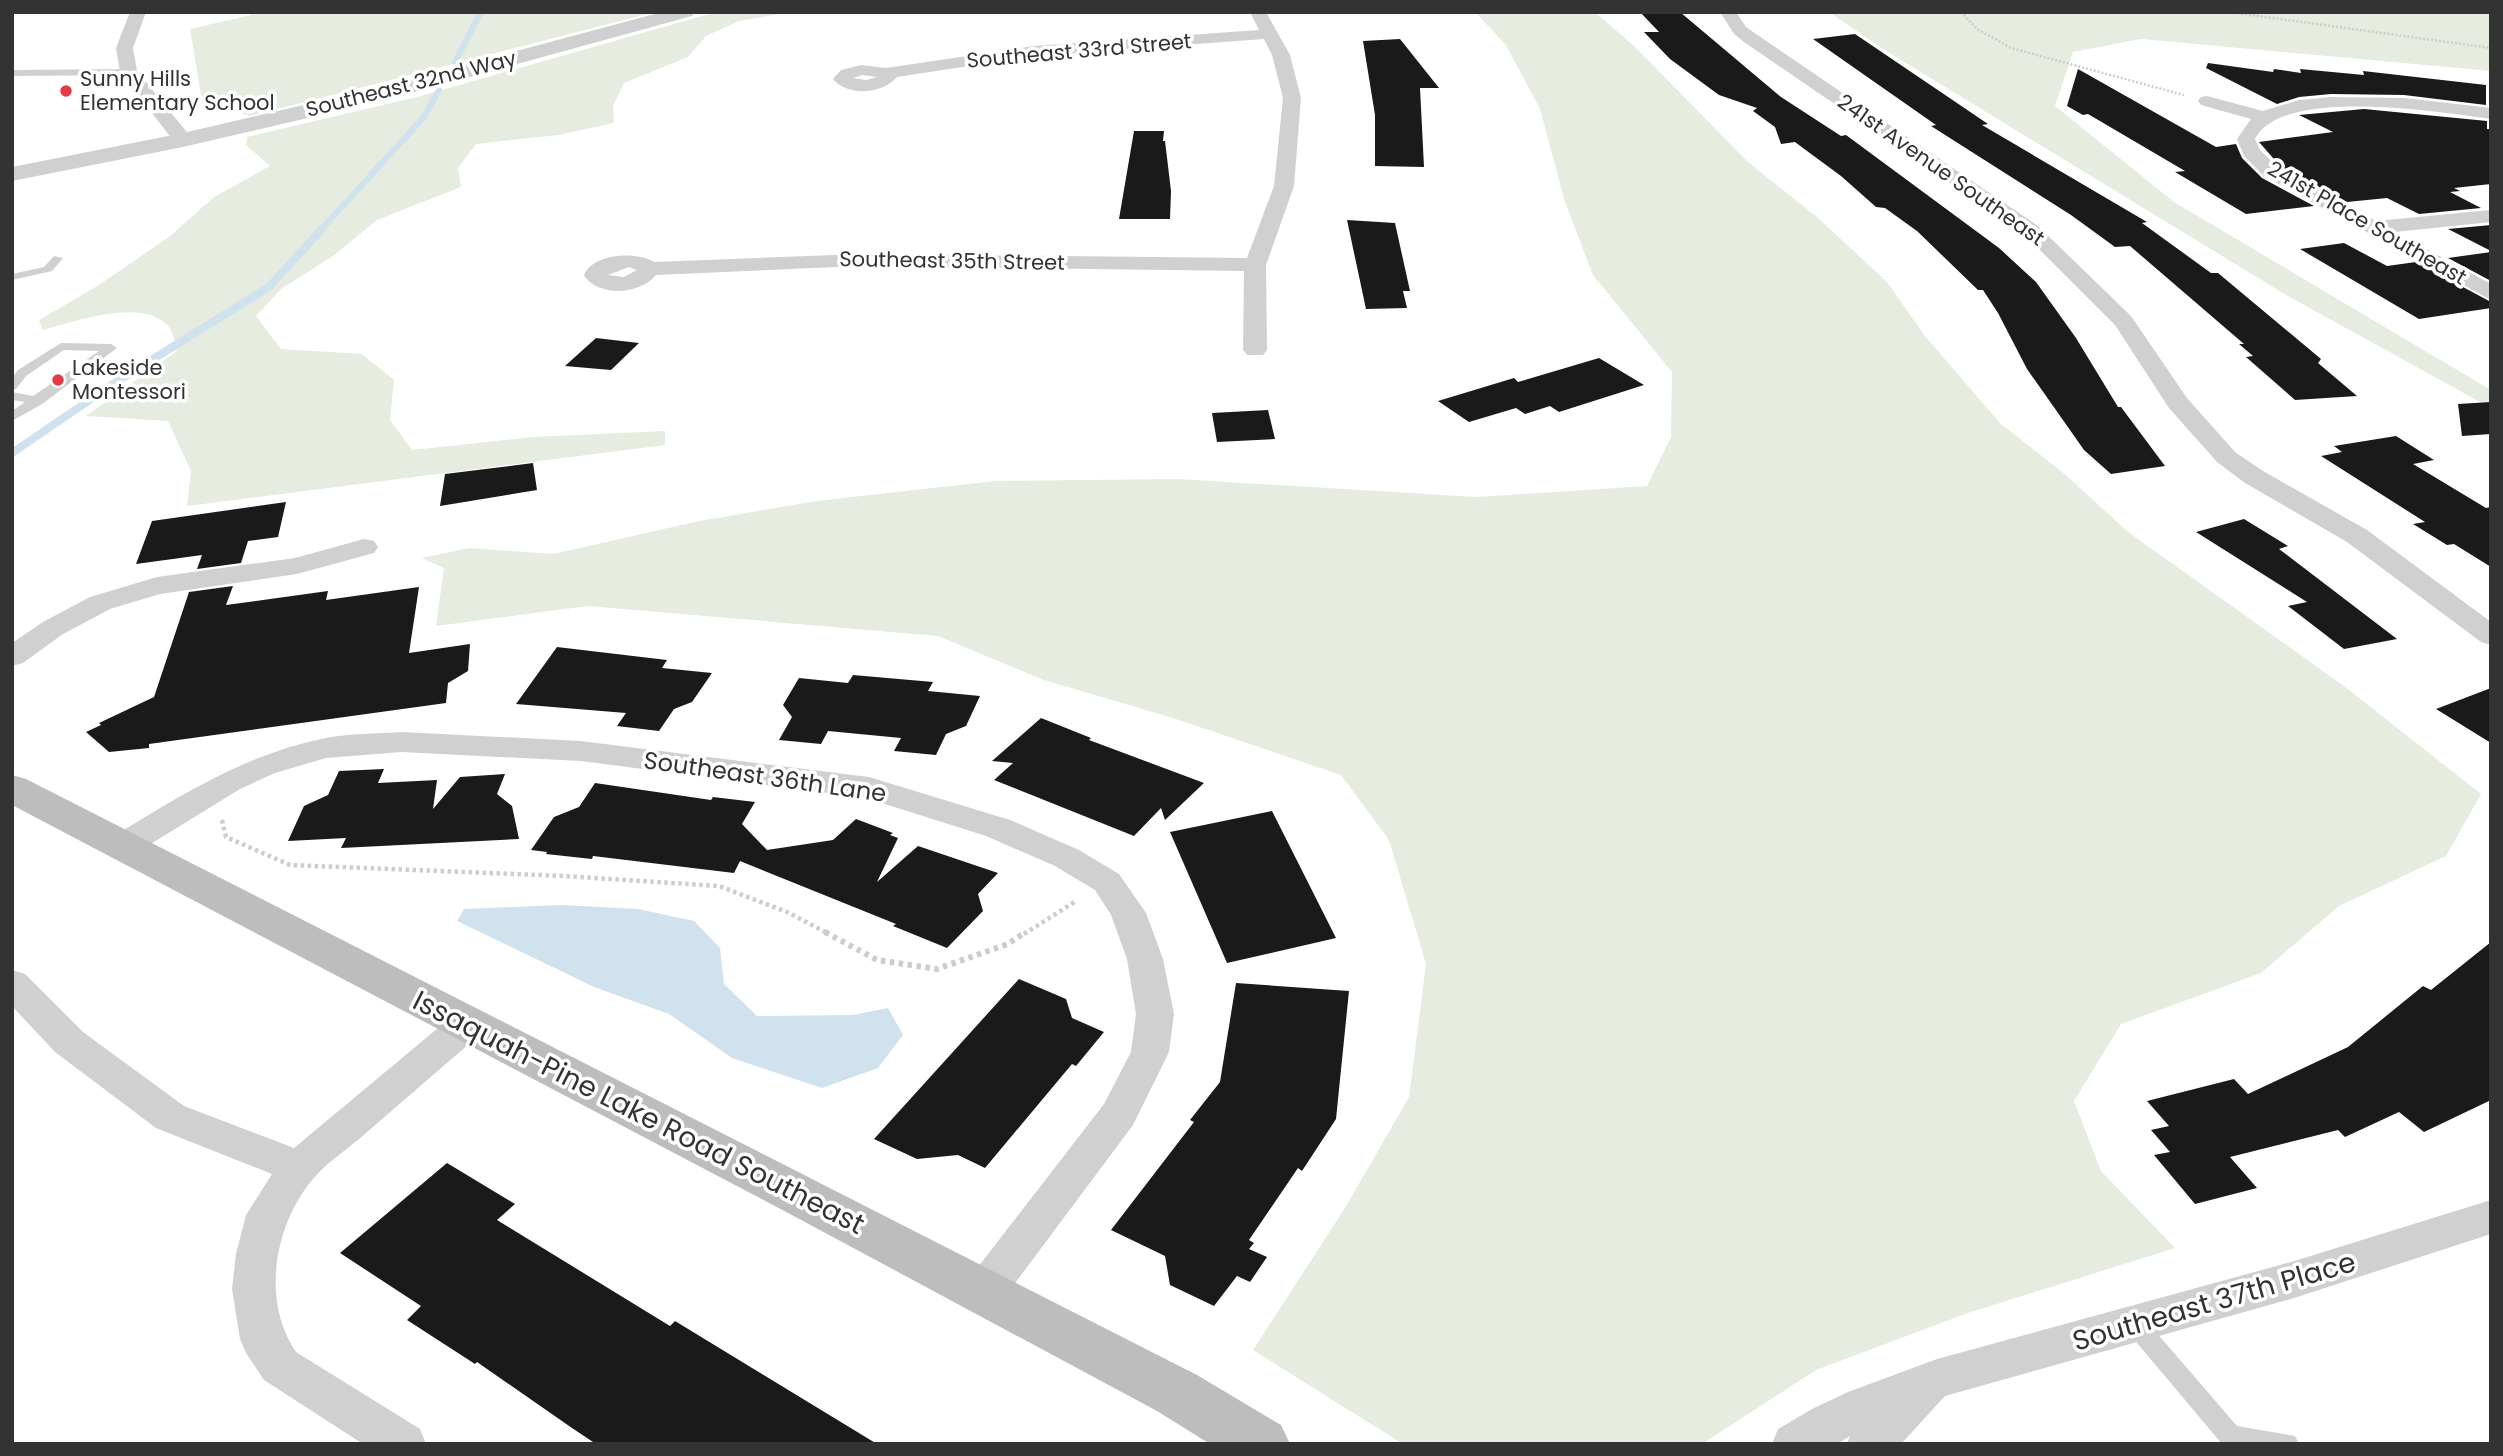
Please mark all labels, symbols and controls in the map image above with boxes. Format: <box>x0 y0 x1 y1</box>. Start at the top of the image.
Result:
street label: Southeast 33rd Street <box>965 26 1193 75</box>
street label: Southeast 32nd Way <box>303 43 519 124</box>
place label: Sunny Hills Elementary School <box>80 64 275 117</box>
marker: Sunny Hills Elementary School <box>58 83 74 99</box>
street label: 241st Avenue Southeast <box>1832 87 2051 252</box>
street label: 241st Place Southeast <box>2262 154 2472 291</box>
street label: Southeast 35th Street <box>839 244 1065 277</box>
place label: Lakeside Montessori <box>72 353 186 406</box>
marker: Lakeside Montessori <box>50 372 66 388</box>
street label: Southeast 36th Lane <box>642 743 888 810</box>
street label: Issaquah-Pine Lake Road Southeast <box>406 981 871 1244</box>
street label: Southeast 37th Place <box>2068 1242 2360 1361</box>

